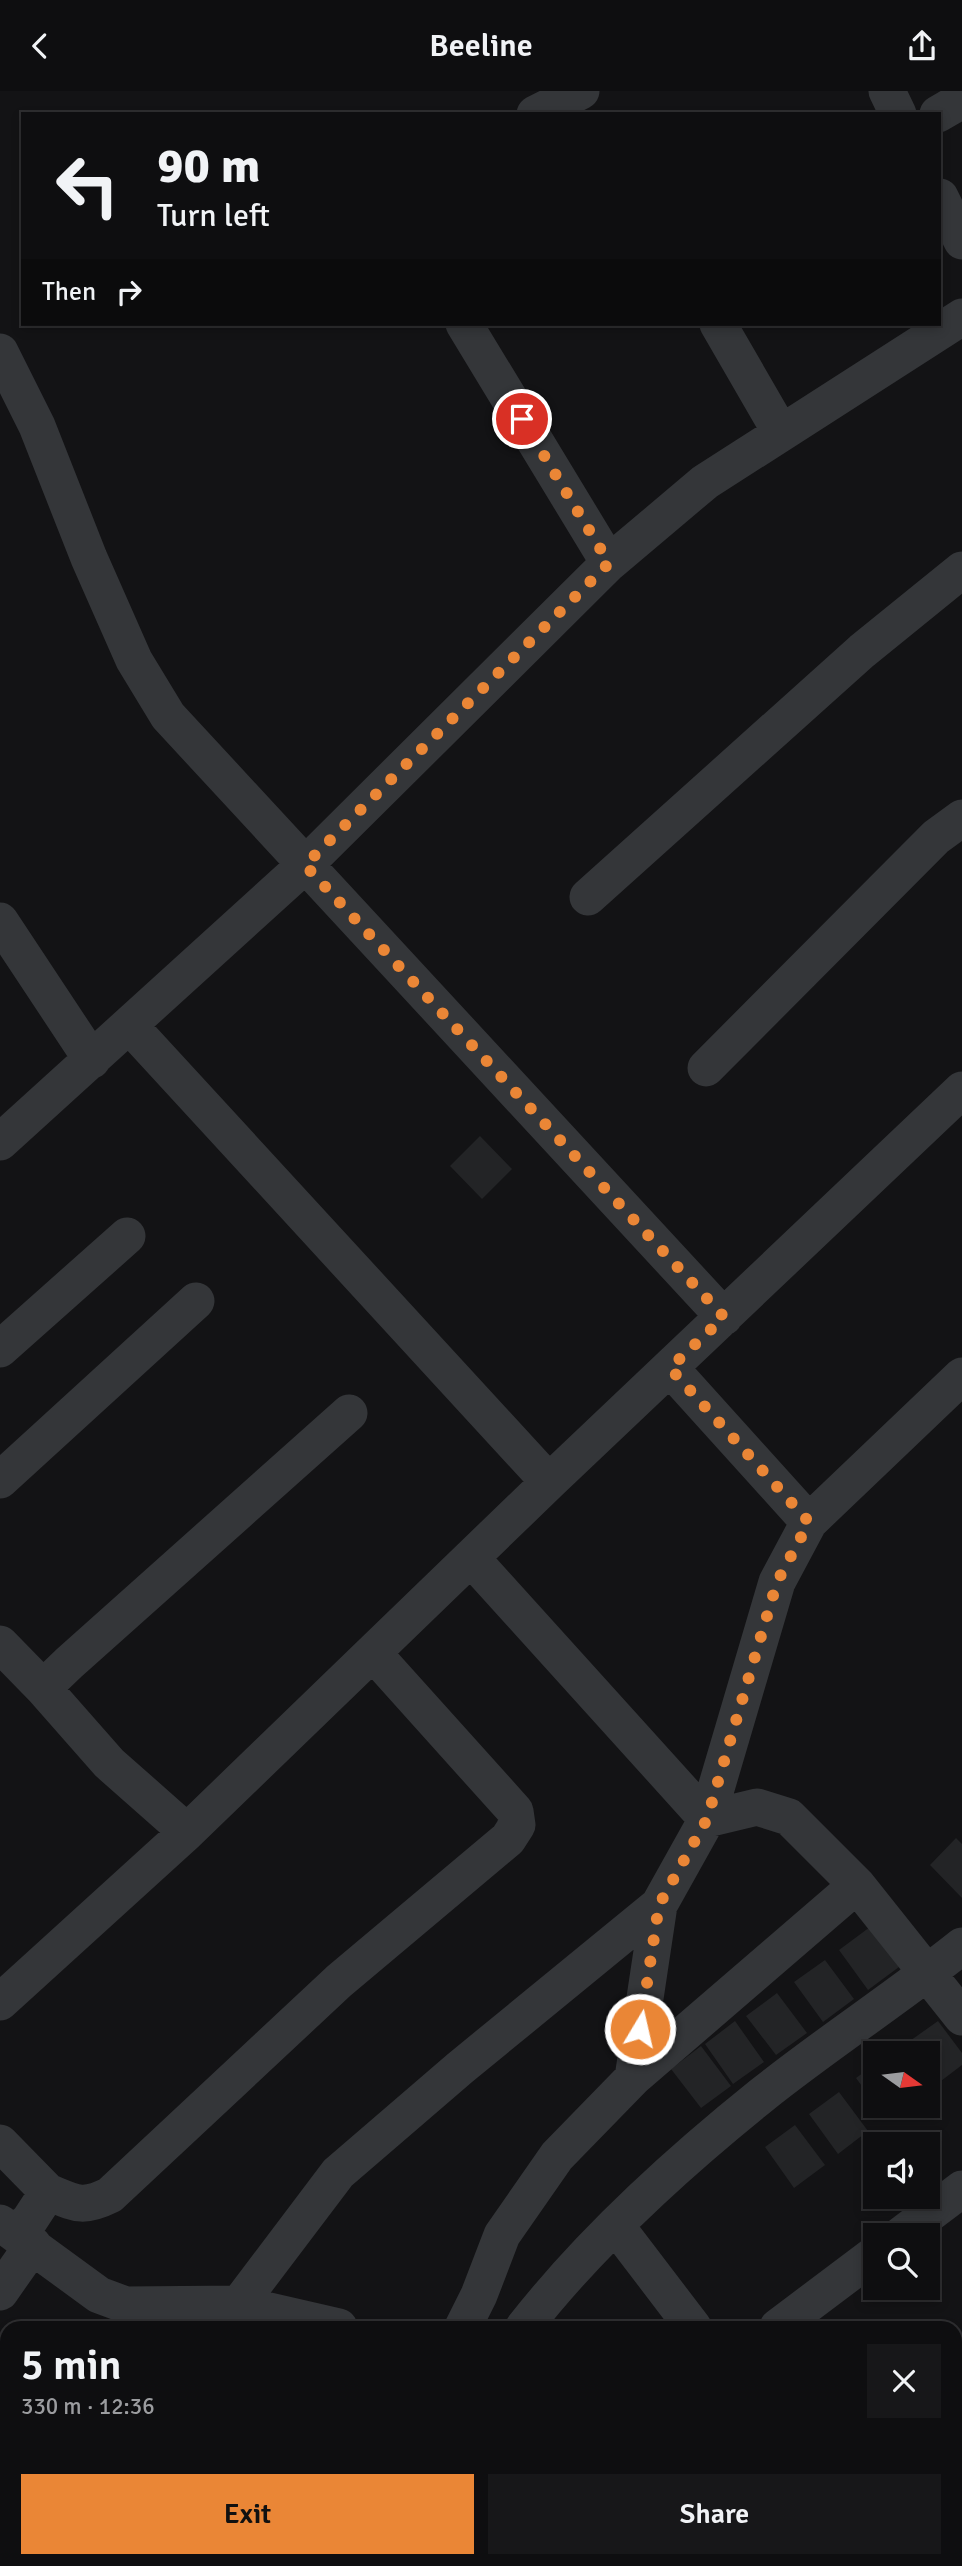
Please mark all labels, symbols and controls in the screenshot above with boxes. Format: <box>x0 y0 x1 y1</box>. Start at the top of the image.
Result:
text: Beeline <box>429 26 533 65</box>
icon: back <box>21 27 59 65</box>
icon: share <box>903 27 941 65</box>
text: 90 m <box>157 136 260 196</box>
icon: left <box>42 140 133 231</box>
text: Turn left <box>157 196 270 235</box>
icon: right <box>110 273 148 311</box>
text: Then <box>42 276 96 308</box>
pin <box>492 389 552 449</box>
icon: arrive <box>503 400 541 438</box>
position arrow <box>603 1992 677 2066</box>
north arrow <box>863 2041 940 2117</box>
map controls <box>863 2041 940 2300</box>
button: sound <box>863 2132 940 2209</box>
button: search <box>863 2223 940 2300</box>
text: 5 min <box>21 2340 122 2391</box>
button: close <box>867 2344 941 2418</box>
text: 330 m · 12:36 <box>21 2392 155 2421</box>
button: Exit <box>21 2474 474 2554</box>
button: Share <box>488 2474 941 2554</box>

